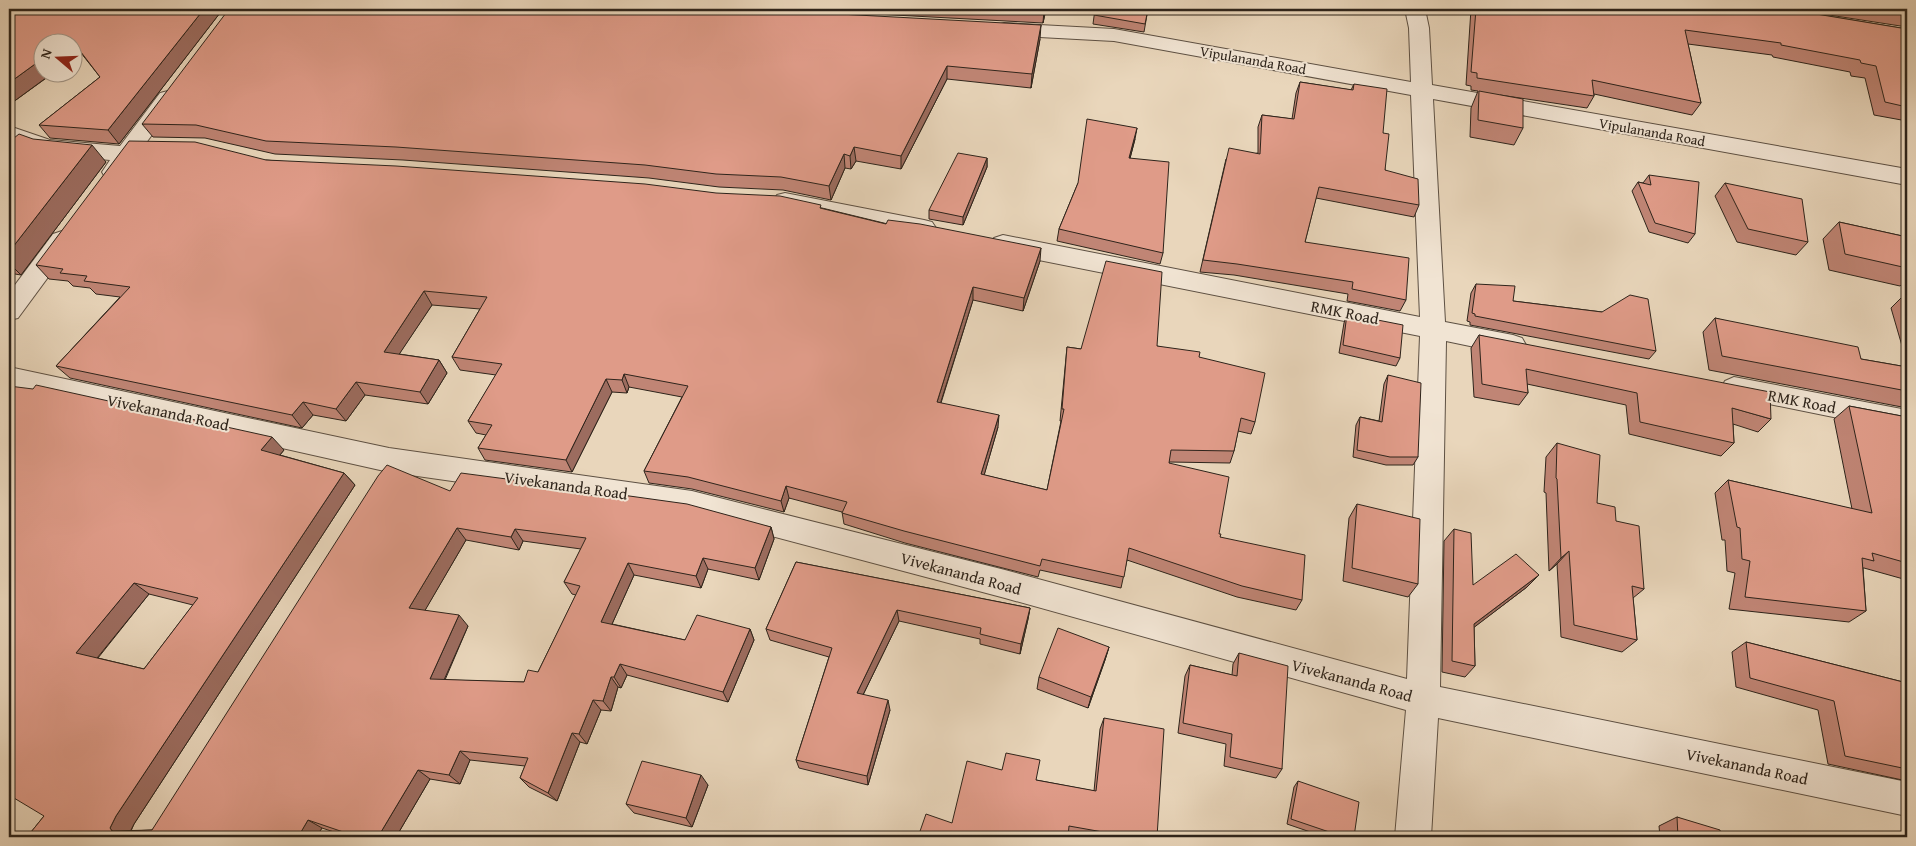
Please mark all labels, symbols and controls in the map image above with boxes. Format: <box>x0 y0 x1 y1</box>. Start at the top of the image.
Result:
north arrow <box>32 32 82 82</box>
street label: Vipulananda Road <box>1198 41 1308 79</box>
text: N <box>35 45 57 61</box>
street label: Vipulananda Road <box>1597 113 1707 151</box>
street label: RMK Road <box>1309 294 1382 330</box>
street label: RMK Road <box>1766 383 1839 419</box>
street label: Vivekananda Road <box>105 387 232 437</box>
street label: Vivekananda Road <box>503 464 630 506</box>
street label: Vivekananda Road <box>898 545 1025 601</box>
street label: Vivekananda Road <box>1289 652 1416 708</box>
street label: Vivekananda Road <box>1684 741 1811 791</box>

